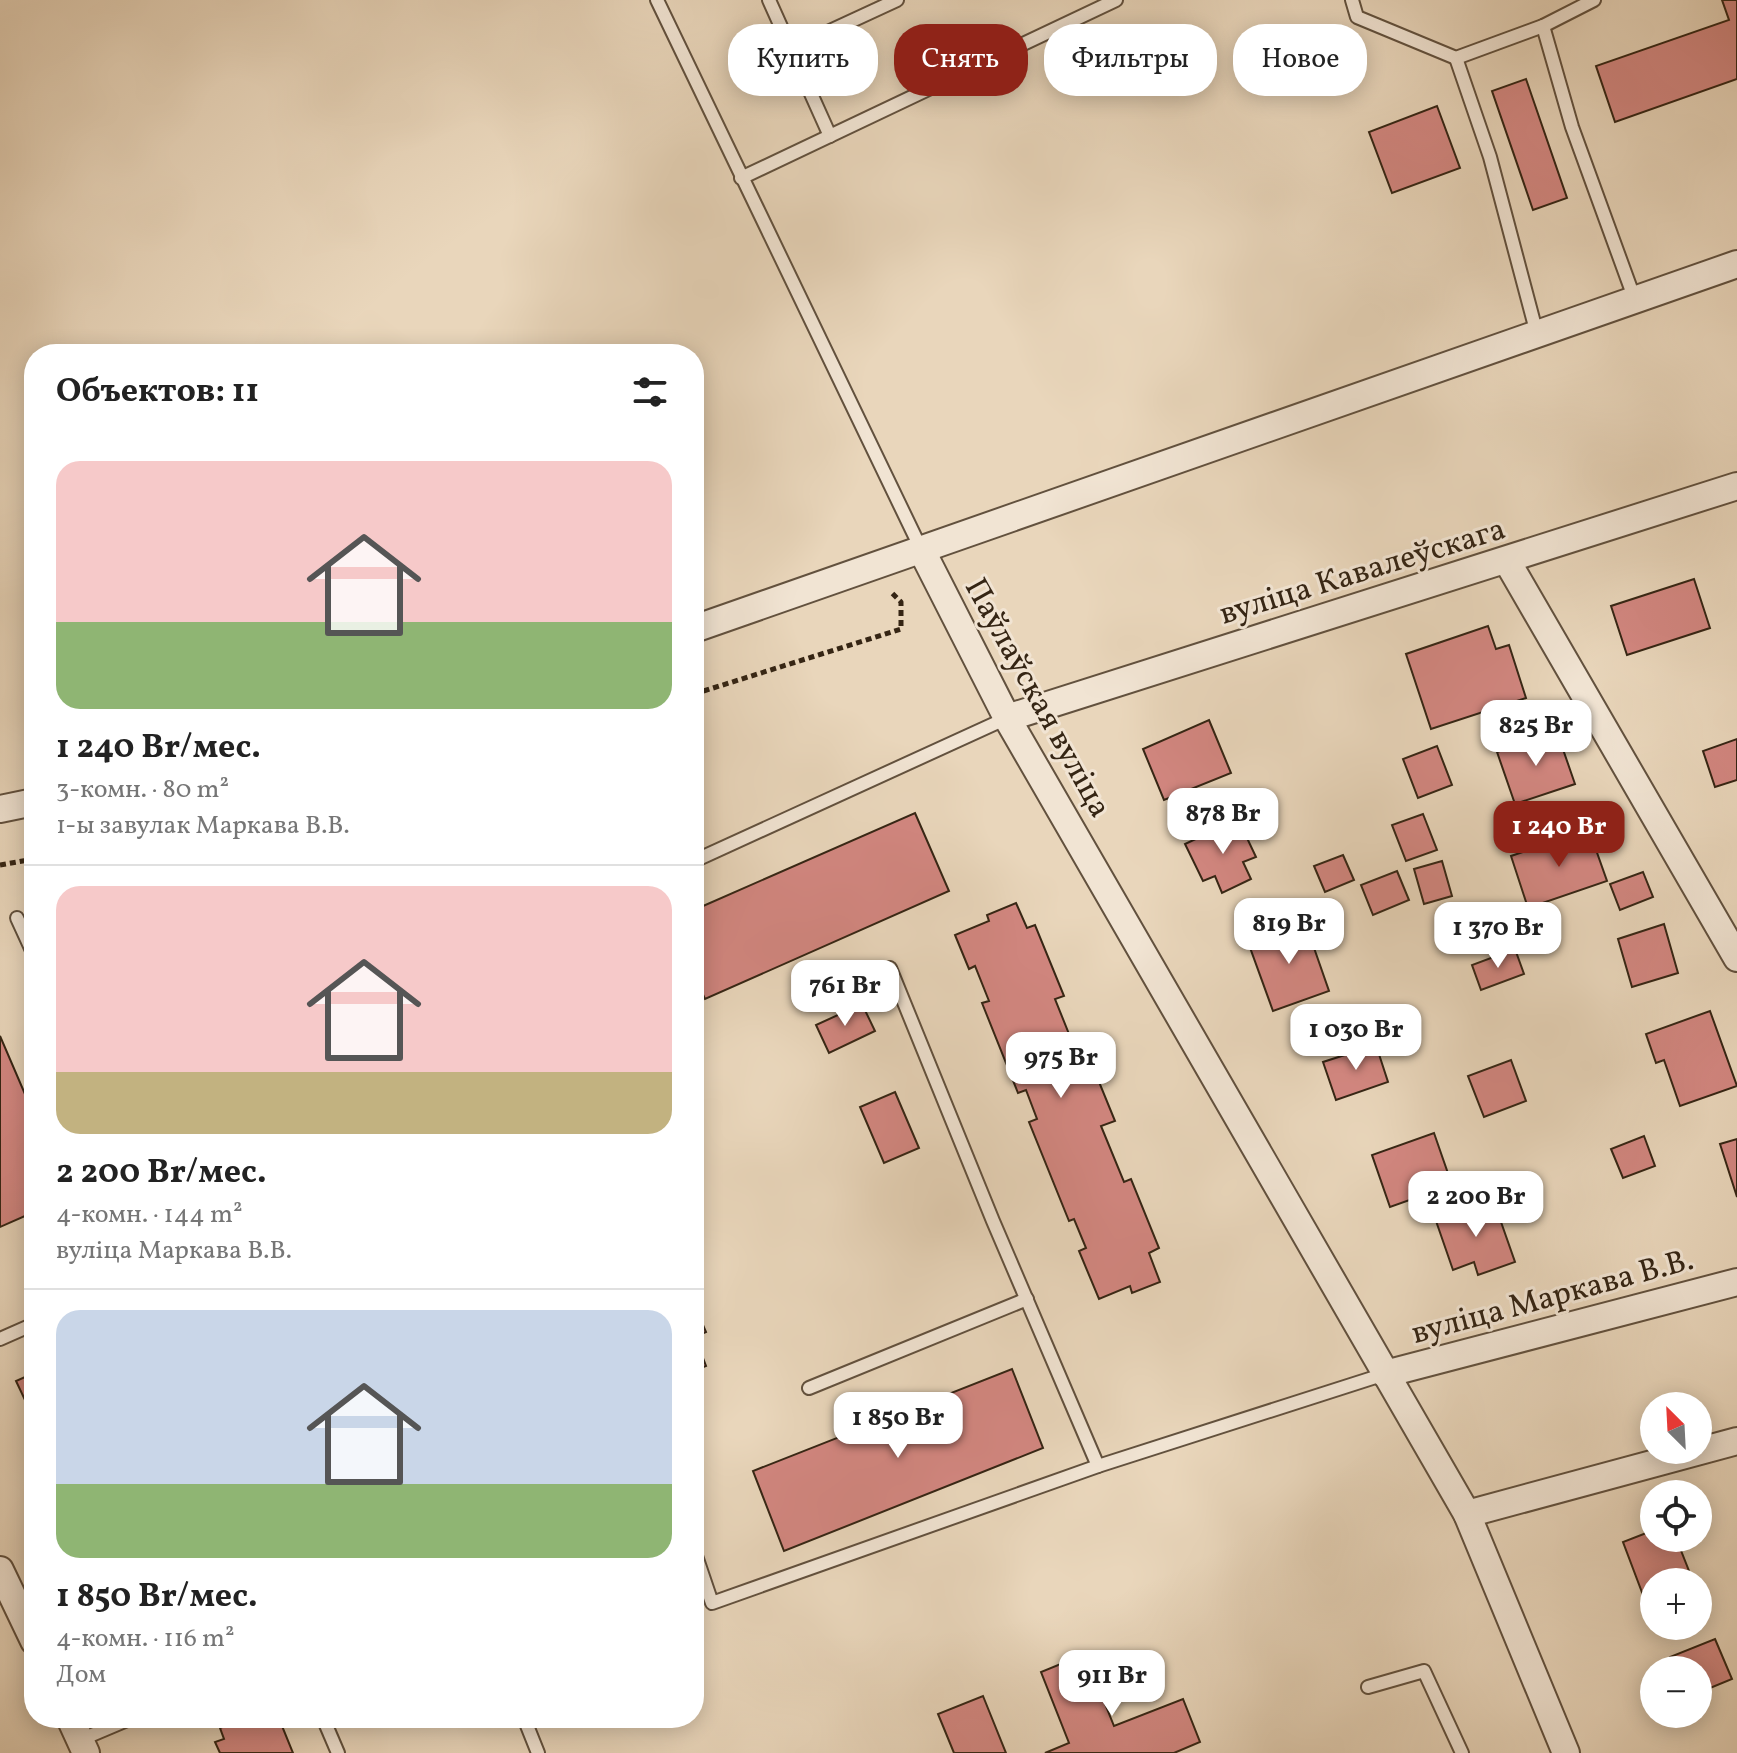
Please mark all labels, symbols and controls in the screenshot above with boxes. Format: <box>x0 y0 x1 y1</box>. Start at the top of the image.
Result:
chip: Купить <box>728 24 878 96</box>
chip: Снять <box>894 24 1028 96</box>
chip: Фильтры <box>1044 24 1217 96</box>
chip: Новое <box>1233 24 1367 96</box>
text: Объектов: 11 <box>56 369 259 416</box>
icon: filters <box>628 370 672 414</box>
street label: вуліца Кавалеўскага <box>1214 508 1511 637</box>
icon: home <box>292 513 436 657</box>
street label: Паўлаўская вуліца <box>952 571 1121 826</box>
pin: 825 Br <box>1471 700 1601 768</box>
text: 825 Br <box>1499 708 1573 744</box>
text: 1 240 Br/мес. <box>56 725 261 772</box>
text: 3-комн. · 80 m² <box>56 772 229 808</box>
pin: 878 Br <box>1158 788 1288 856</box>
text: 878 Br <box>1185 796 1261 832</box>
pin: 1 240 Br <box>1476 801 1642 869</box>
text: 1-ы завулак Маркава В.В. <box>56 808 350 844</box>
text: 1 240 Br <box>1511 809 1607 845</box>
pin: 819 Br <box>1224 898 1354 966</box>
pin: 1 370 Br <box>1415 902 1581 970</box>
text: 819 Br <box>1252 906 1326 942</box>
text: 1 370 Br <box>1452 910 1544 946</box>
icon: home <box>292 938 436 1082</box>
pin: 761 Br <box>780 960 910 1028</box>
text: 761 Br <box>809 968 881 1004</box>
pin: 1 030 Br <box>1273 1004 1439 1072</box>
text: 1 030 Br <box>1308 1012 1404 1048</box>
pin: 975 Br <box>996 1032 1126 1100</box>
text: 975 Br <box>1024 1040 1098 1076</box>
text: 2 200 Br/мес. <box>56 1150 267 1197</box>
pin: 2 200 Br <box>1393 1171 1559 1239</box>
text: 2 200 Br <box>1426 1179 1526 1215</box>
text: 4-комн. · 144 m² <box>56 1197 243 1233</box>
text: вуліца Маркава В.В. <box>56 1233 292 1269</box>
street label: вуліца Маркава В.В. <box>1407 1239 1699 1357</box>
icon: home <box>292 1362 436 1506</box>
pin: 1 850 Br <box>815 1392 981 1460</box>
north arrow <box>1640 1392 1712 1464</box>
map controls <box>1640 1392 1712 1728</box>
text: 1 850 Br <box>852 1400 944 1436</box>
button: locate <box>1640 1480 1712 1552</box>
button: + <box>1640 1568 1712 1640</box>
text: 1 850 Br/мес. <box>56 1574 258 1621</box>
text: 4-комн. · 116 m² <box>56 1621 235 1657</box>
pin: 911 Br <box>1047 1650 1177 1718</box>
button: − <box>1640 1656 1712 1728</box>
text: Дом <box>56 1657 106 1693</box>
text: 911 Br <box>1077 1658 1147 1694</box>

